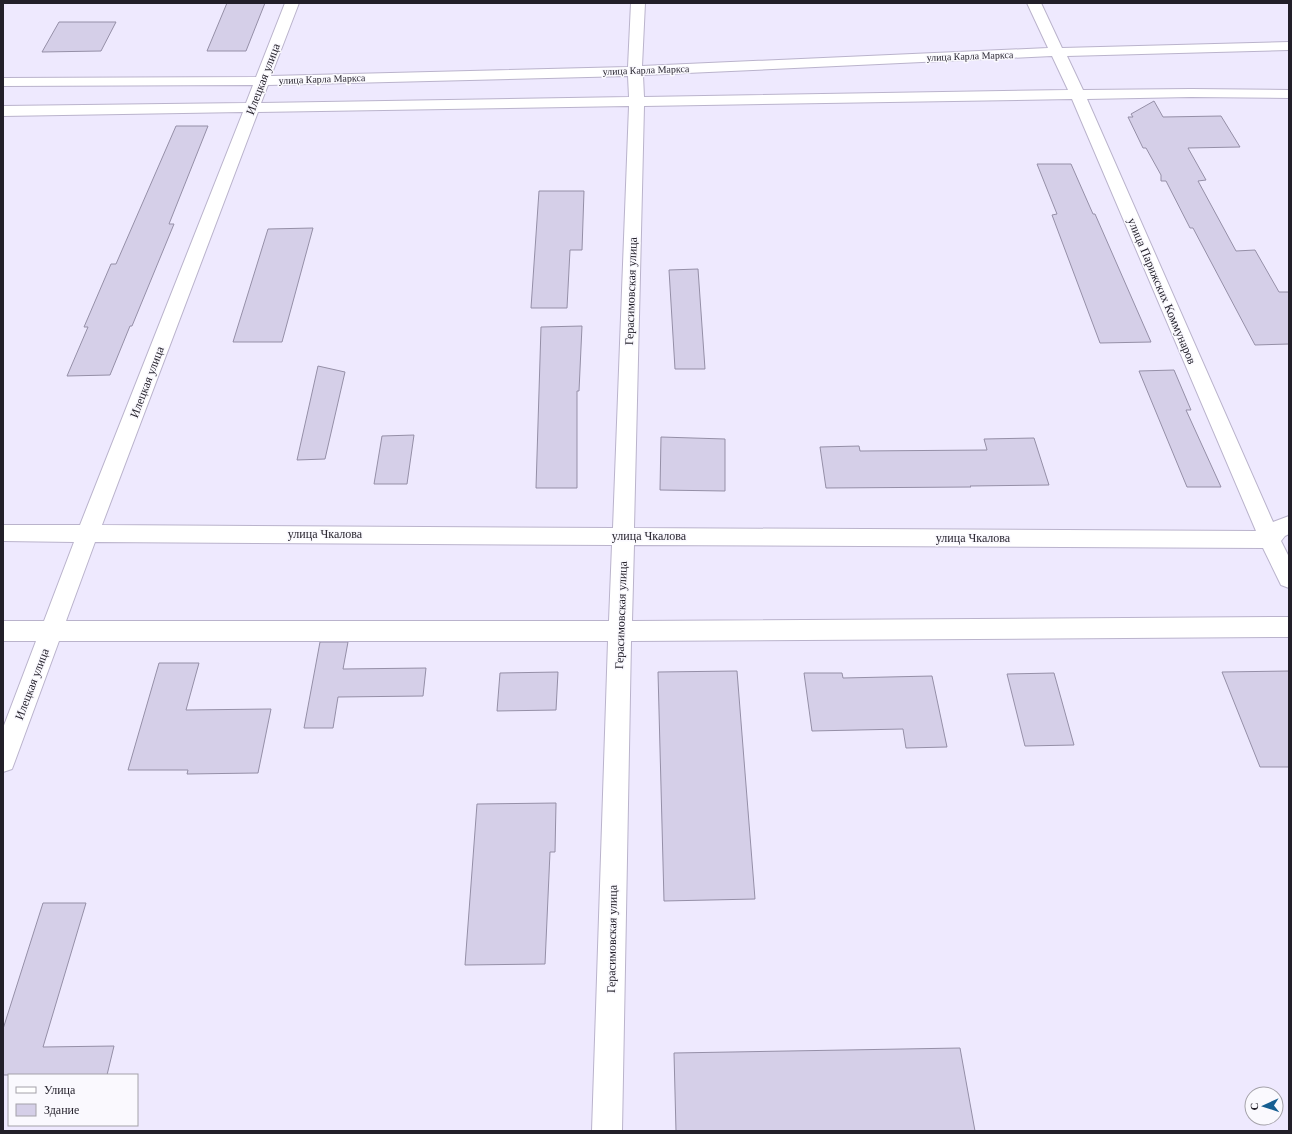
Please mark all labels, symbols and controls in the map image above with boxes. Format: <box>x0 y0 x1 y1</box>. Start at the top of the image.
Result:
street label: Илецкая улица <box>243 41 283 117</box>
street label: улица Карла Маркса <box>926 49 1014 63</box>
street label: улица Карла Маркса <box>602 63 690 77</box>
street label: улица Карла Маркса <box>278 72 366 86</box>
street label: улица Парижских Коммунаров <box>1125 216 1199 367</box>
street label: Герасимовская улица <box>622 236 640 345</box>
street label: Илецкая улица <box>127 344 167 420</box>
street label: улица Чкалова <box>288 527 363 541</box>
street label: улица Чкалова <box>612 529 687 543</box>
street label: улица Чкалова <box>936 531 1011 545</box>
street label: Герасимовская улица <box>612 560 630 669</box>
street label: Илецкая улица <box>12 646 52 722</box>
street label: Герасимовская улица <box>604 884 620 993</box>
legend <box>8 1074 138 1126</box>
text: Улица <box>44 1083 76 1097</box>
north arrow <box>1244 1086 1284 1126</box>
text: С <box>1248 1102 1260 1111</box>
text: Здание <box>44 1103 79 1117</box>

